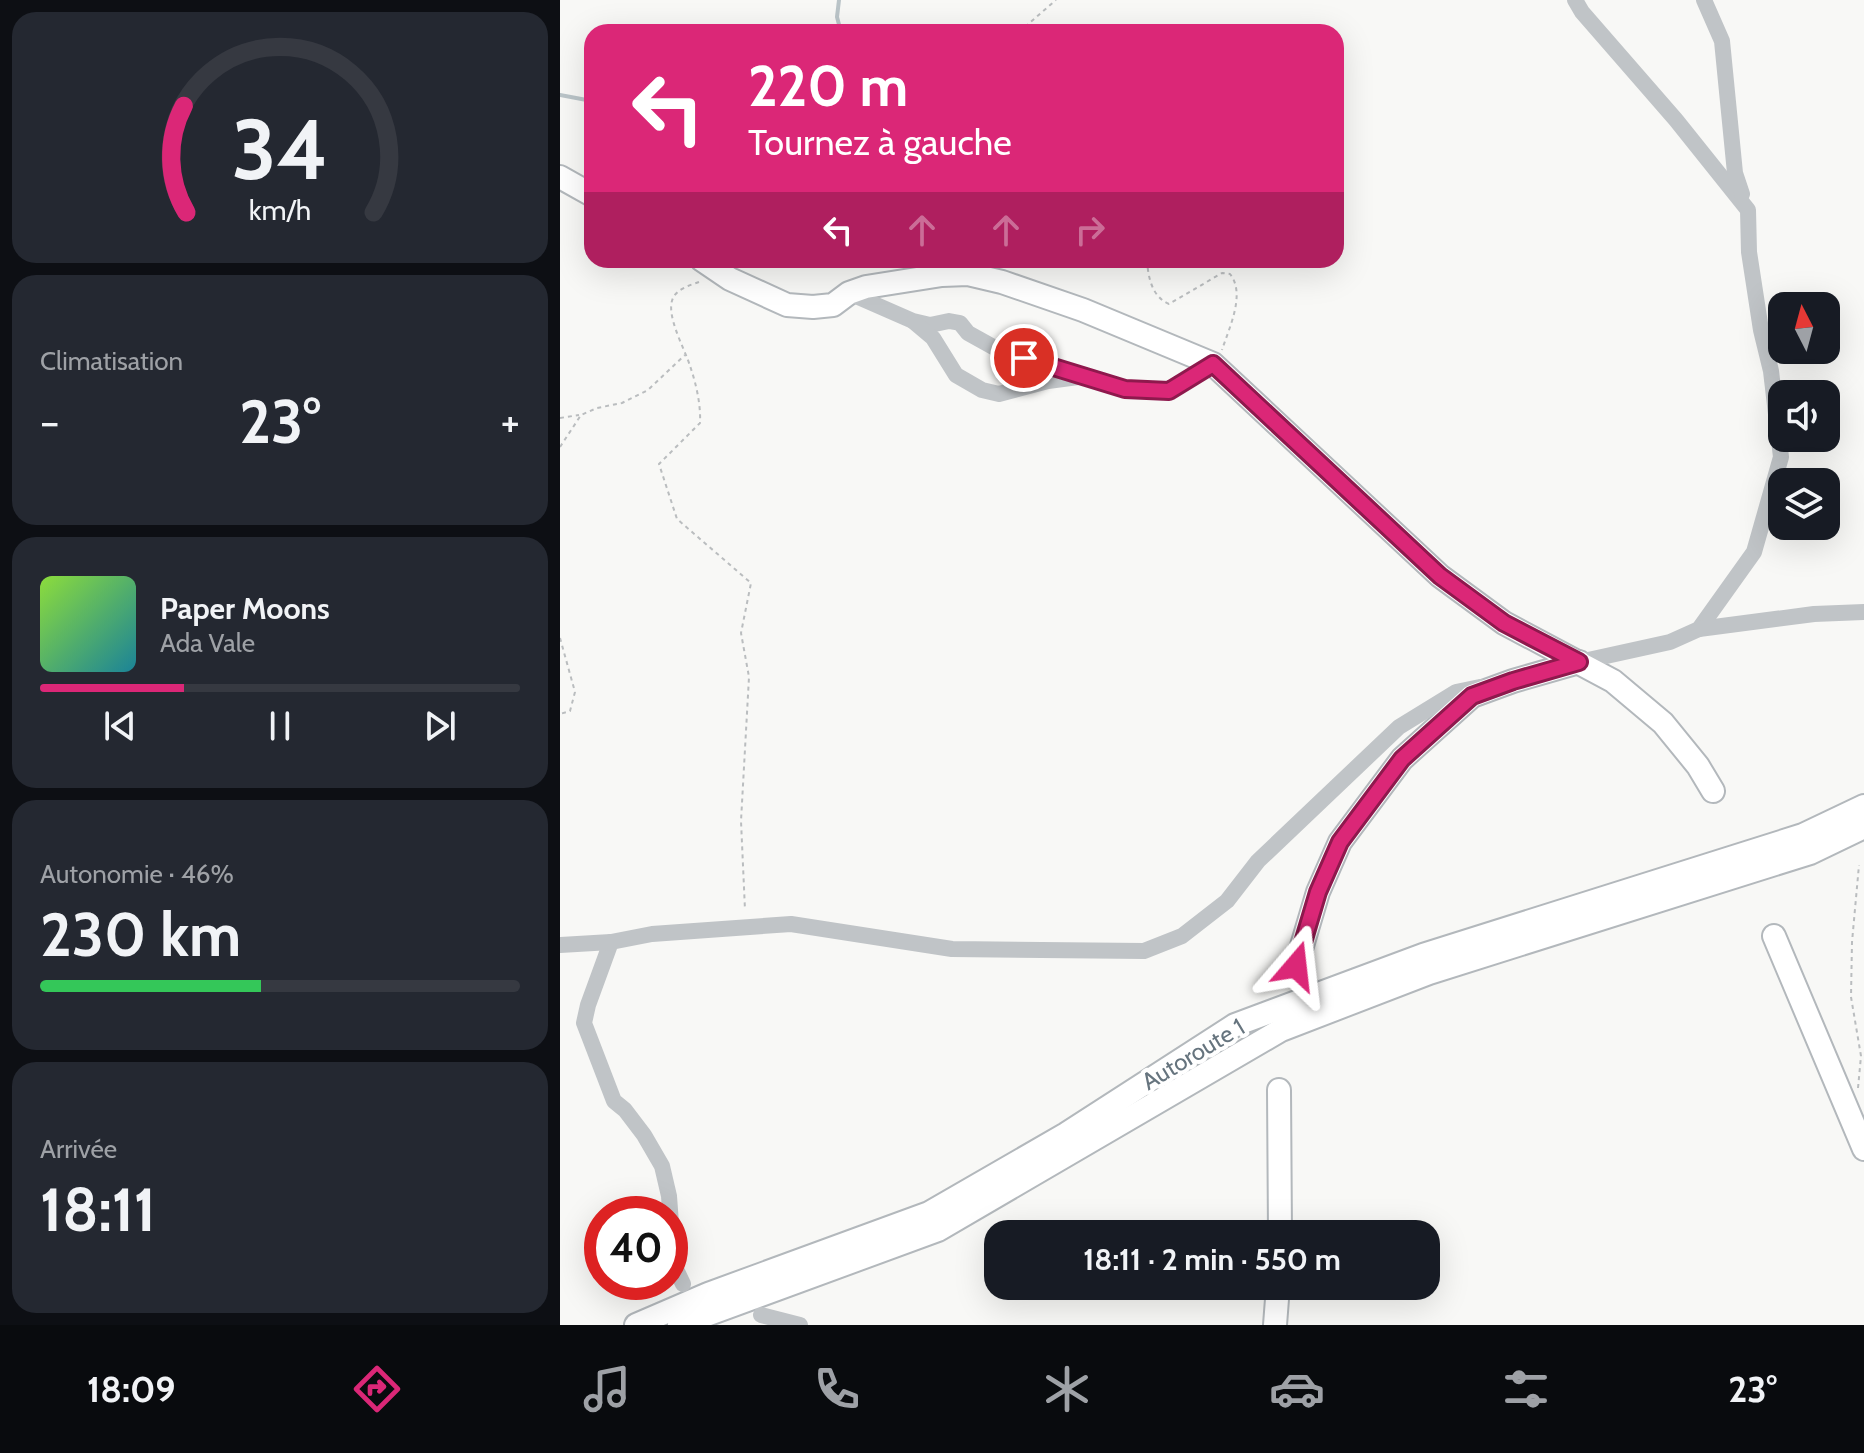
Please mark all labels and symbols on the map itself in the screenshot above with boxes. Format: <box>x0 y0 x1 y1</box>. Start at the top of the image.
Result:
north arrow <box>1768 292 1840 364</box>
pin <box>990 324 1058 392</box>
position arrow <box>1254 924 1338 1008</box>
street label: Autoroute 1 <box>1136 1012 1250 1096</box>
speed limit sign: 40 <box>584 1196 688 1300</box>

